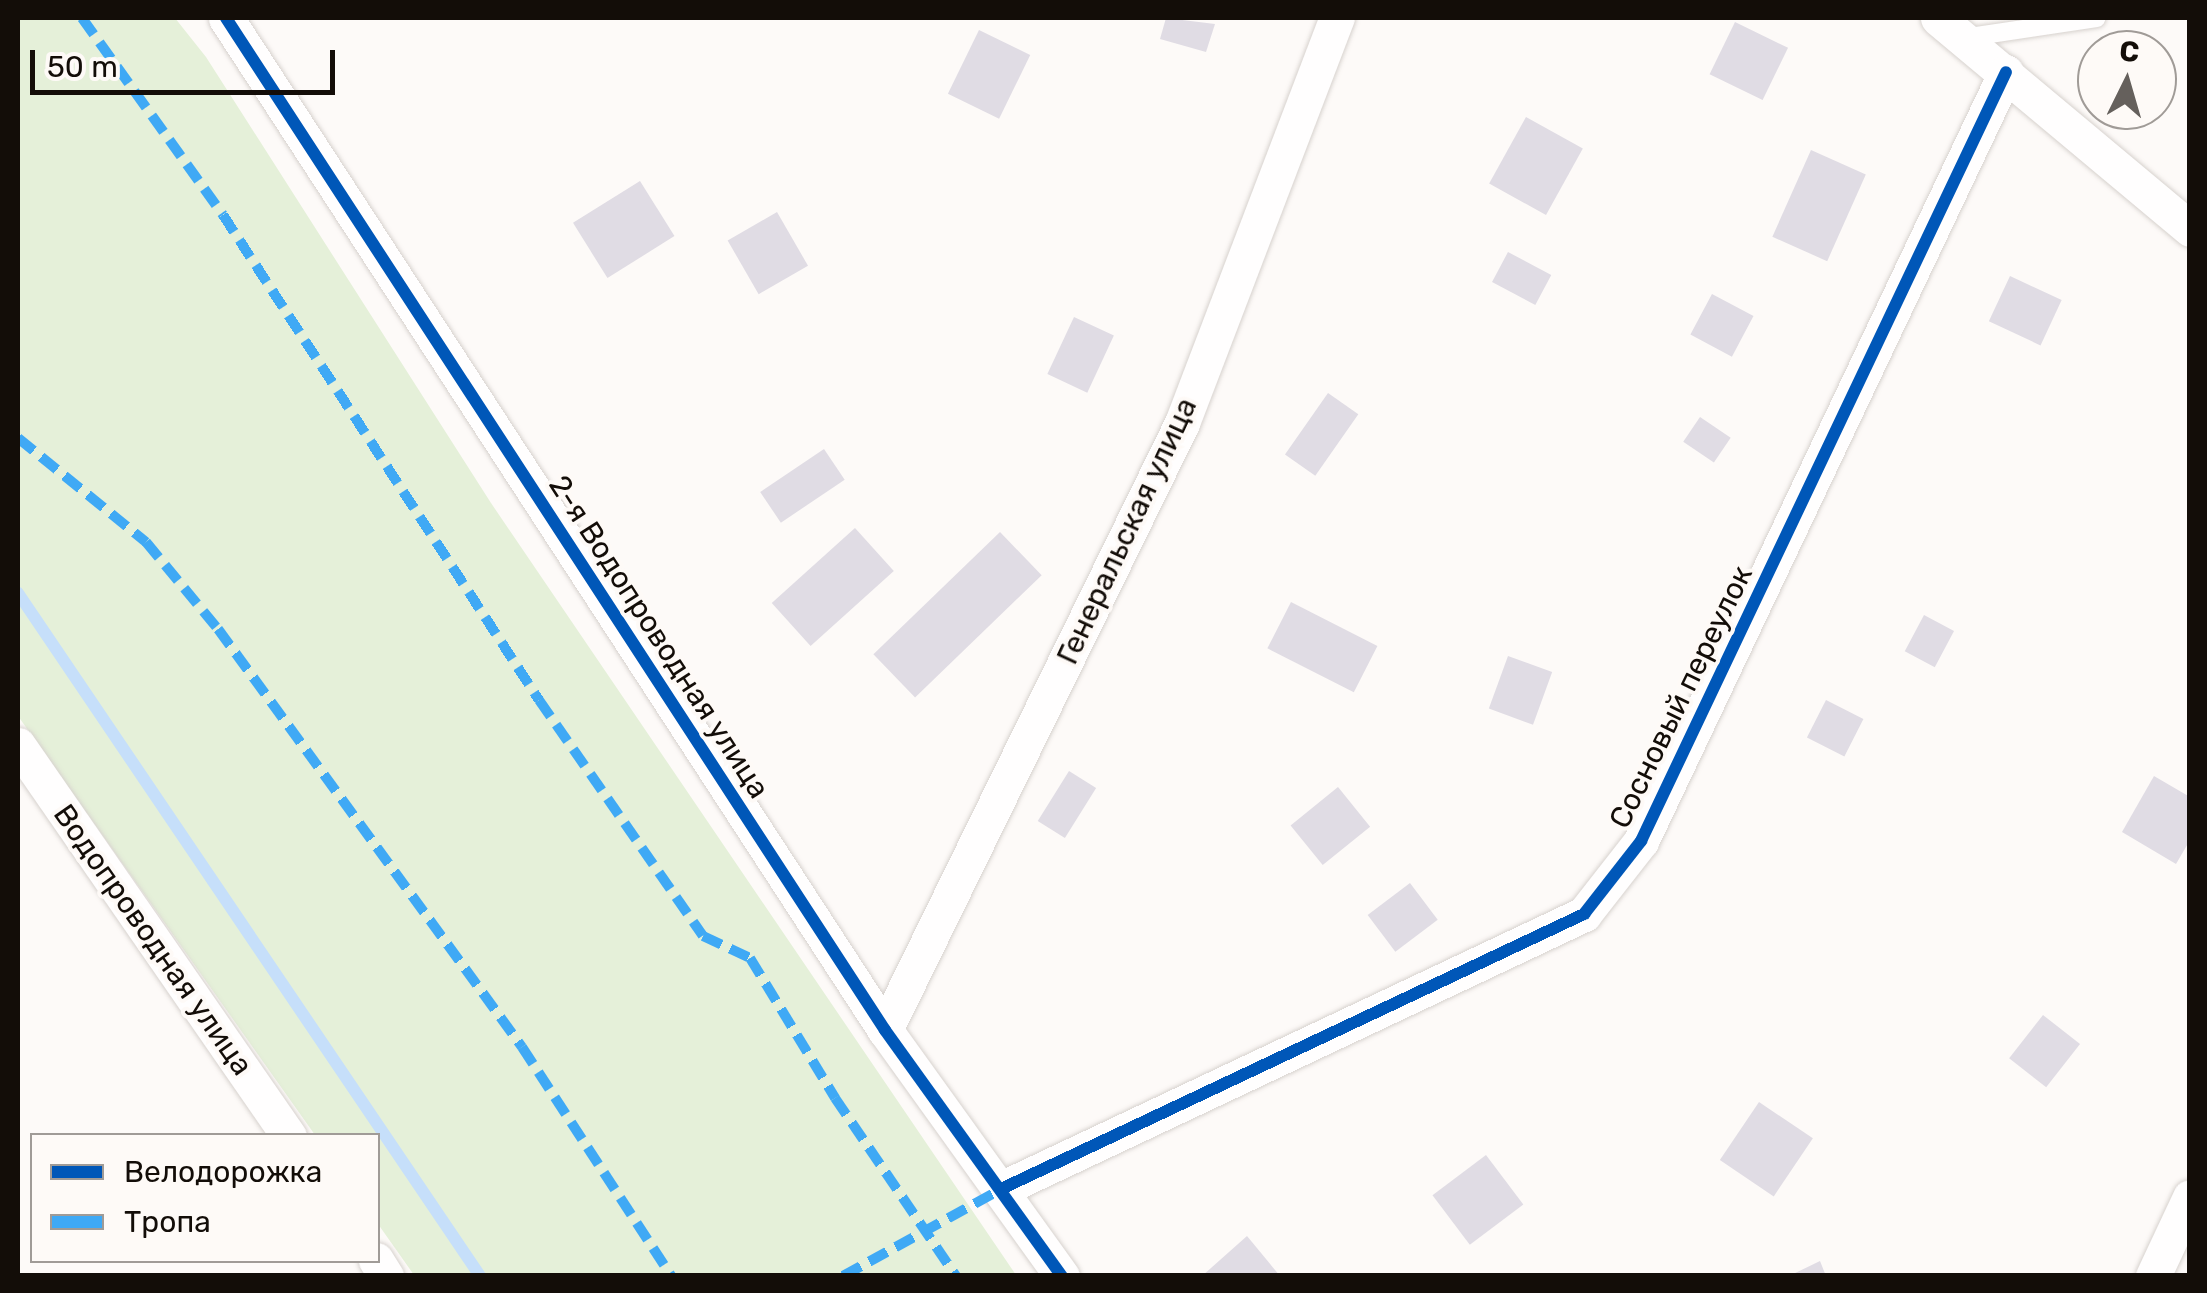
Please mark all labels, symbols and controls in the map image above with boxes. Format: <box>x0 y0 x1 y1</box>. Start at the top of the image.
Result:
scale bar <box>35 30 340 92</box>
north arrow <box>2077 30 2177 130</box>
text: С <box>2118 34 2141 69</box>
text: 50 m <box>47 49 118 85</box>
street label: Генеральская улица <box>1049 392 1205 670</box>
street label: 2-я Водопроводная улица <box>541 469 777 805</box>
street label: Сосновый переулок <box>1602 560 1760 834</box>
street label: Водопроводная улица <box>46 798 260 1082</box>
legend <box>30 1133 380 1263</box>
text: Велодорожка <box>124 1154 322 1190</box>
text: Тропа <box>124 1204 211 1240</box>

